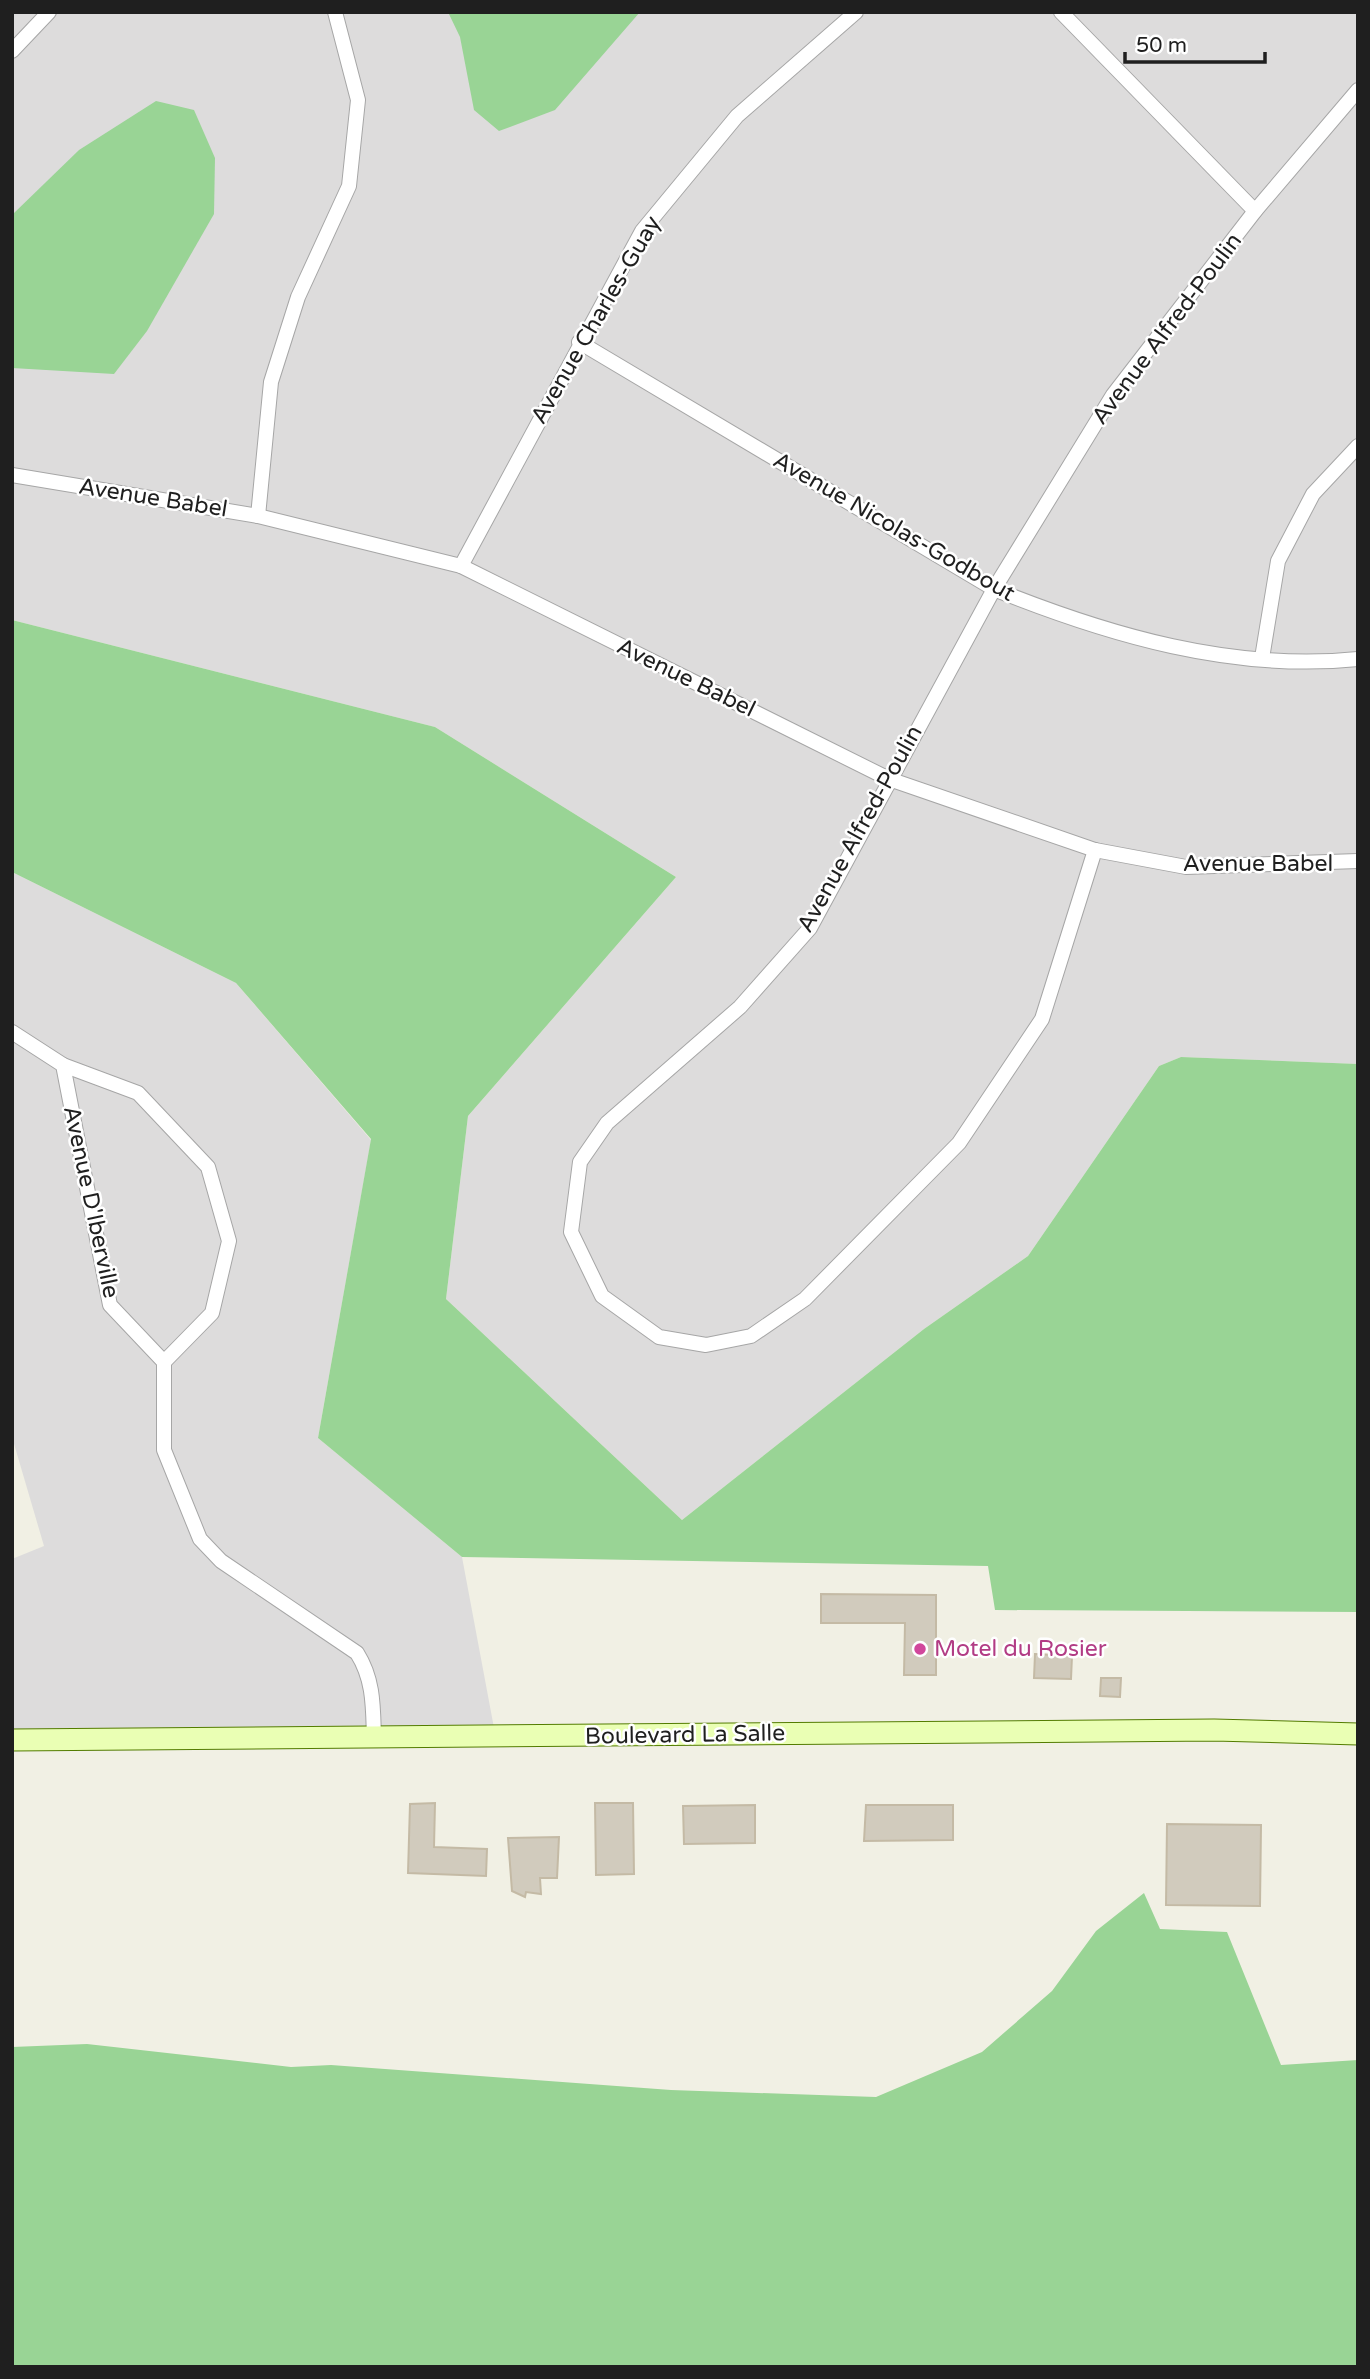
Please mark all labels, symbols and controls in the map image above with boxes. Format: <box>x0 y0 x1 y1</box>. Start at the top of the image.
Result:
scale bar <box>1125 21 1265 65</box>
text: 50 m <box>1136 33 1187 58</box>
street label: Avenue Charles-Guay <box>525 211 667 429</box>
street label: Avenue Alfred-Poulin <box>1086 228 1248 430</box>
street label: Avenue Nicolas-Godbout <box>768 446 1020 608</box>
street label: Avenue Babel <box>77 472 229 524</box>
street label: Avenue Babel <box>612 632 760 724</box>
street label: Avenue Alfred-Poulin <box>791 721 929 937</box>
street label: Avenue Babel <box>1183 850 1333 878</box>
street label: Avenue D'Iberville <box>57 1103 125 1301</box>
place label: Motel du Rosier <box>934 1635 1107 1663</box>
marker: Motel du Rosier <box>912 1641 928 1657</box>
street label: Boulevard La Salle <box>585 1719 785 1751</box>

